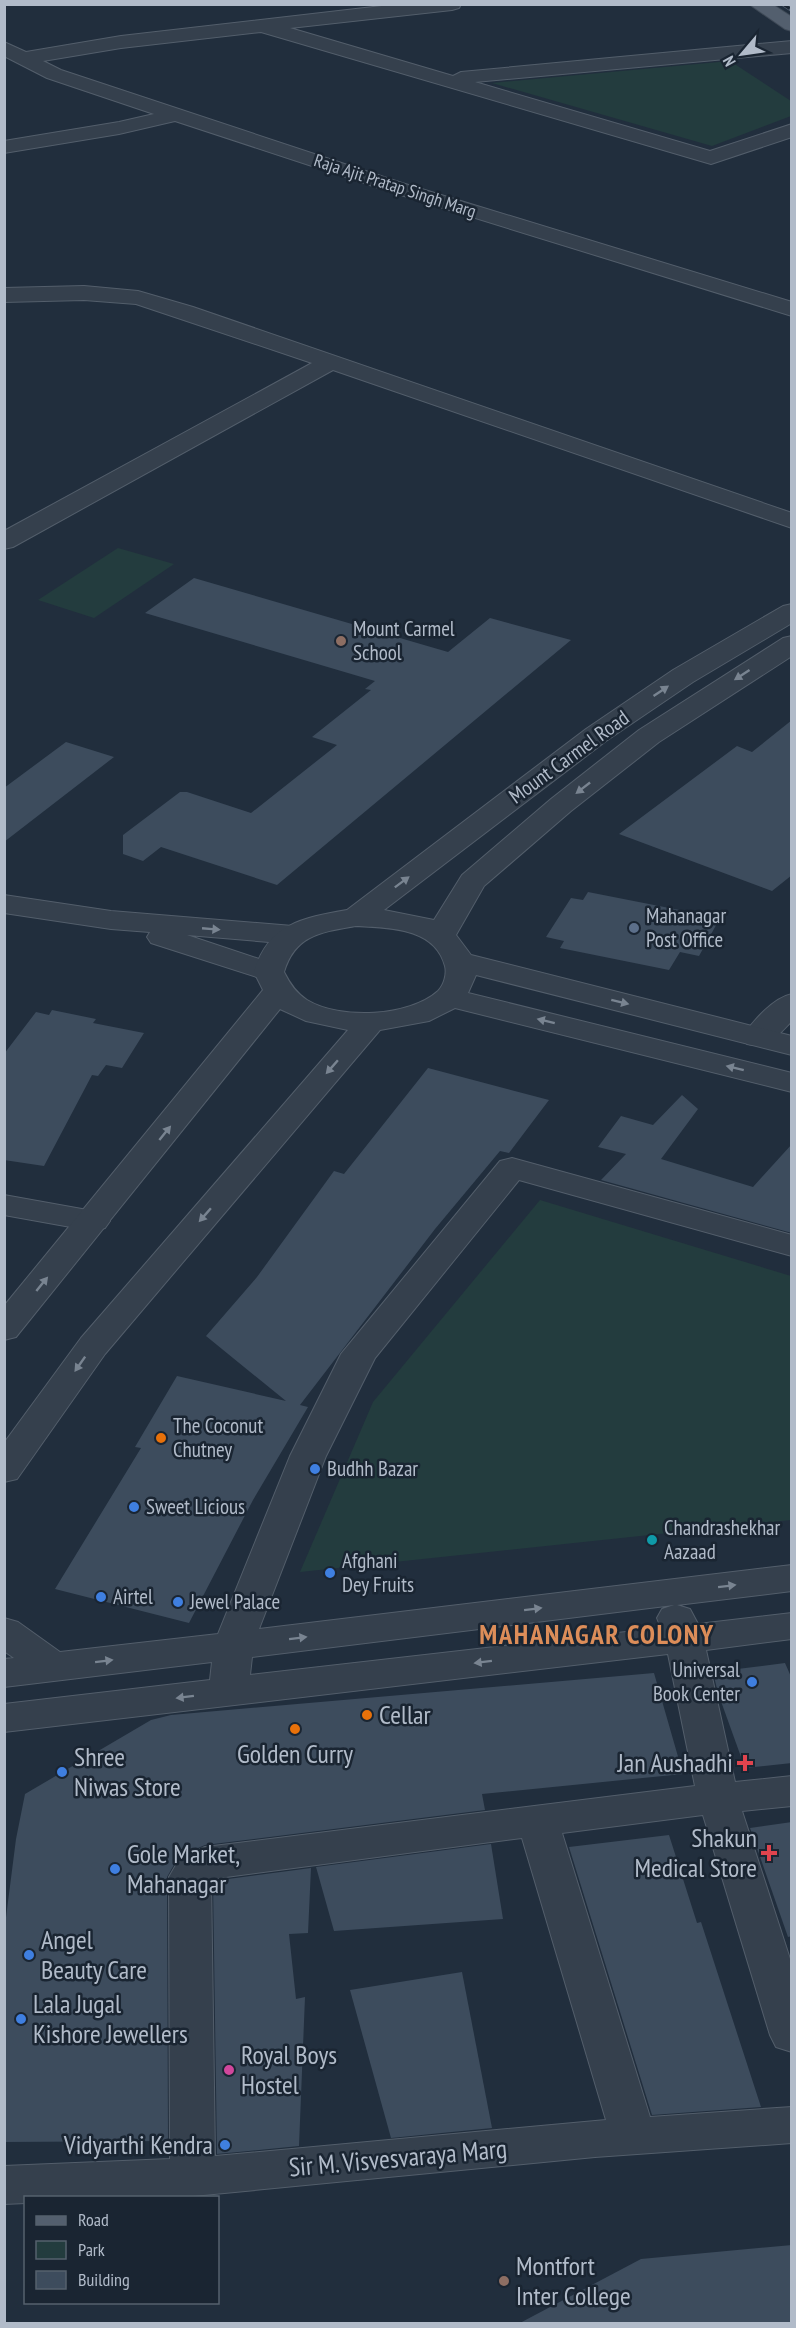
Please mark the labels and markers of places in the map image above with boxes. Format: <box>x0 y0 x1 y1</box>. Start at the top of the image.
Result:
place label: Mount Carmel School <box>353 615 455 666</box>
marker: Mount Carmel School <box>334 634 348 648</box>
place label: Mahanagar Post Office <box>646 902 727 953</box>
marker: Mahanagar Post Office <box>627 921 641 935</box>
place label: The Coconut Chutney <box>173 1412 263 1463</box>
marker: The Coconut Chutney <box>154 1431 168 1445</box>
place label: Budhh Bazar <box>327 1455 418 1482</box>
marker: Budhh Bazar <box>308 1462 322 1476</box>
place label: Sweet Licious <box>146 1493 245 1520</box>
marker: Sweet Licious <box>127 1500 141 1514</box>
place label: Chandrashekhar Aazaad <box>664 1514 781 1565</box>
marker: Chandrashekhar Aazaad <box>645 1533 659 1547</box>
place label: Afghani Dey Fruits <box>342 1547 414 1598</box>
marker: Afghani Dey Fruits <box>323 1566 337 1580</box>
place label: Airtel <box>113 1583 153 1610</box>
place label: Jewel Palace <box>189 1588 280 1615</box>
marker: Airtel <box>94 1590 108 1604</box>
marker: Jewel Palace <box>171 1595 185 1609</box>
place label: Universal Book Center <box>653 1656 740 1707</box>
marker: Universal Book Center <box>745 1675 759 1689</box>
place label: Cellar <box>379 1698 431 1731</box>
marker: Cellar <box>360 1708 374 1722</box>
marker: Golden Curry <box>288 1722 302 1736</box>
place label: Golden Curry <box>237 1737 353 1770</box>
place label: Shree Niwas Store <box>74 1740 181 1803</box>
place label: Jan Aushadhi <box>617 1746 733 1779</box>
marker: Jan Aushadhi <box>738 1756 752 1770</box>
marker: Shree Niwas Store <box>55 1765 69 1779</box>
place label: Shakun Medical Store <box>634 1821 757 1884</box>
place label: Gole Market, Mahanagar <box>127 1837 240 1900</box>
marker: Shakun Medical Store <box>762 1846 776 1860</box>
marker: Gole Market, Mahanagar <box>108 1862 122 1876</box>
place label: Angel Beauty Care <box>41 1923 147 1986</box>
marker: Angel Beauty Care <box>22 1948 36 1962</box>
place label: Lala Jugal Kishore Jewellers <box>33 1987 188 2050</box>
marker: Lala Jugal Kishore Jewellers <box>14 2012 28 2026</box>
place label: Royal Boys Hostel <box>241 2038 337 2101</box>
marker: Royal Boys Hostel <box>222 2063 236 2077</box>
place label: Vidyarthi Kendra <box>63 2128 213 2161</box>
marker: Vidyarthi Kendra <box>218 2138 232 2152</box>
place label: Montfort Inter College <box>516 2249 631 2312</box>
marker: Montfort Inter College <box>497 2274 511 2288</box>

